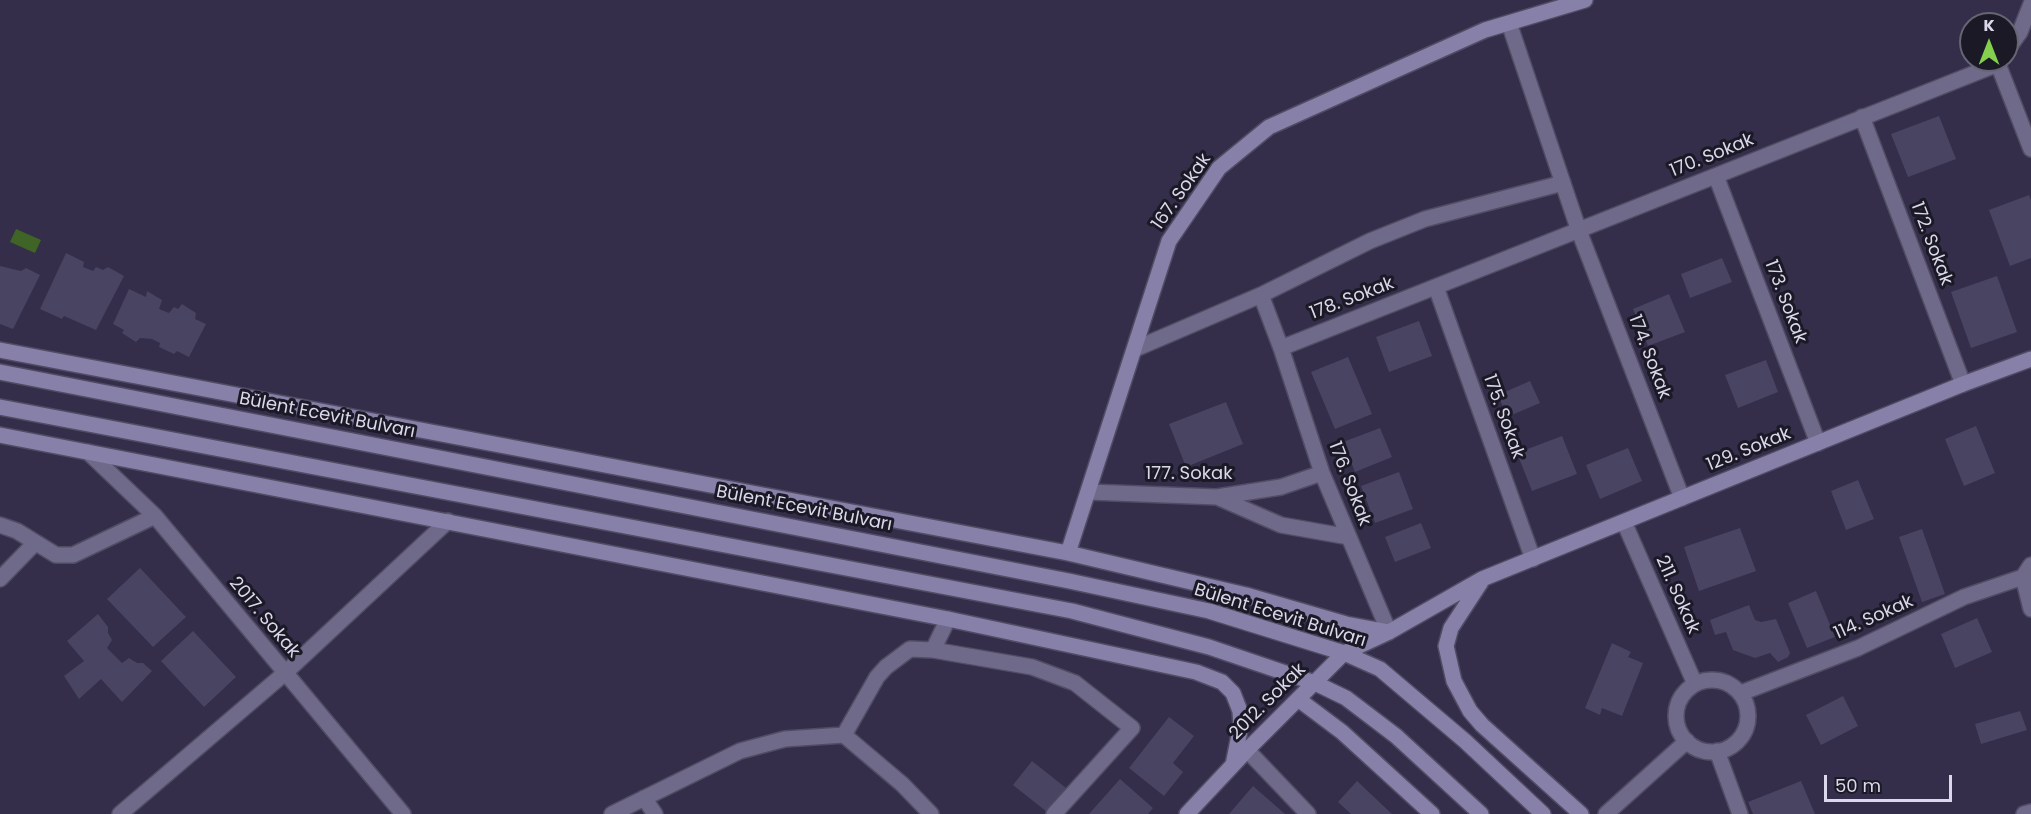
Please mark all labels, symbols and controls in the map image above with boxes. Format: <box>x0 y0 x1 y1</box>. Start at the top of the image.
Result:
north arrow <box>1959 12 2019 72</box>
text: K <box>1983 14 1995 37</box>
street label: 170. Sokak <box>1667 129 1757 183</box>
street label: 167. Sokak <box>1148 150 1216 234</box>
street label: 172. Sokak <box>1905 199 1957 289</box>
street label: 173. Sokak <box>1759 257 1811 347</box>
street label: 178. Sokak <box>1307 273 1397 325</box>
street label: 174. Sokak <box>1623 312 1675 402</box>
street label: 175. Sokak <box>1478 372 1528 462</box>
street label: Bülent Ecevit Bulvarı <box>237 388 417 444</box>
street label: 129. Sokak <box>1704 423 1794 477</box>
street label: 176. Sokak <box>1323 439 1375 529</box>
street label: 177. Sokak <box>1146 463 1232 485</box>
street label: Bülent Ecevit Bulvarı <box>714 481 894 537</box>
street label: 211. Sokak <box>1650 553 1704 637</box>
street label: 2017. Sokak <box>224 573 304 663</box>
street label: Bülent Ecevit Bulvarı <box>1191 580 1369 652</box>
street label: 114. Sokak <box>1831 591 1917 645</box>
street label: 2012. Sokak <box>1225 659 1311 745</box>
scale bar <box>1827 763 1954 801</box>
text: 50 m <box>1835 773 1881 798</box>

